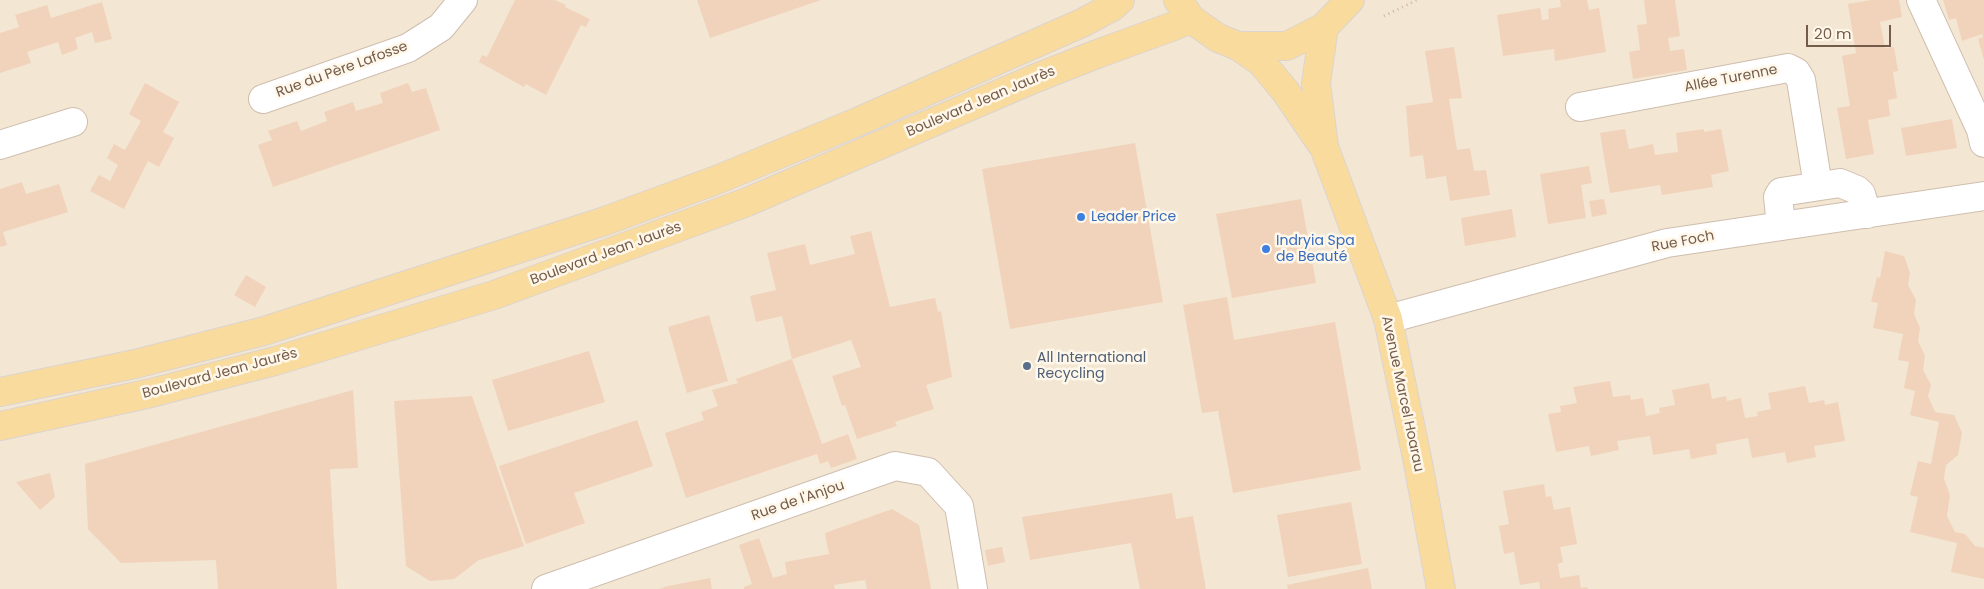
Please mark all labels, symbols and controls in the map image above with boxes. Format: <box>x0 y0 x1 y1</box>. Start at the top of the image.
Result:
scale bar <box>1809 15 1894 47</box>
text: 20 m <box>1814 23 1852 44</box>
street label: Rue du Père Lafosse <box>274 38 410 102</box>
street label: Allée Turenne <box>1683 62 1779 96</box>
street label: Boulevard Jean Jaurès <box>904 63 1058 141</box>
place label: Leader Price <box>1091 209 1176 225</box>
marker: Leader Price <box>1075 211 1087 223</box>
street label: Boulevard Jean Jaurès <box>528 219 684 289</box>
street label: Rue Foch <box>1650 228 1716 256</box>
place label: Indryia Spa de Beauté <box>1276 233 1355 266</box>
marker: Indryia Spa de Beauté <box>1260 243 1272 255</box>
street label: Avenue Marcel Hoarau <box>1377 314 1427 474</box>
street label: Boulevard Jean Jaurès <box>141 345 299 403</box>
place label: All International Recycling <box>1037 350 1146 382</box>
marker: All International Recycling <box>1021 360 1033 372</box>
street label: Rue de l'Anjou <box>749 477 847 525</box>

